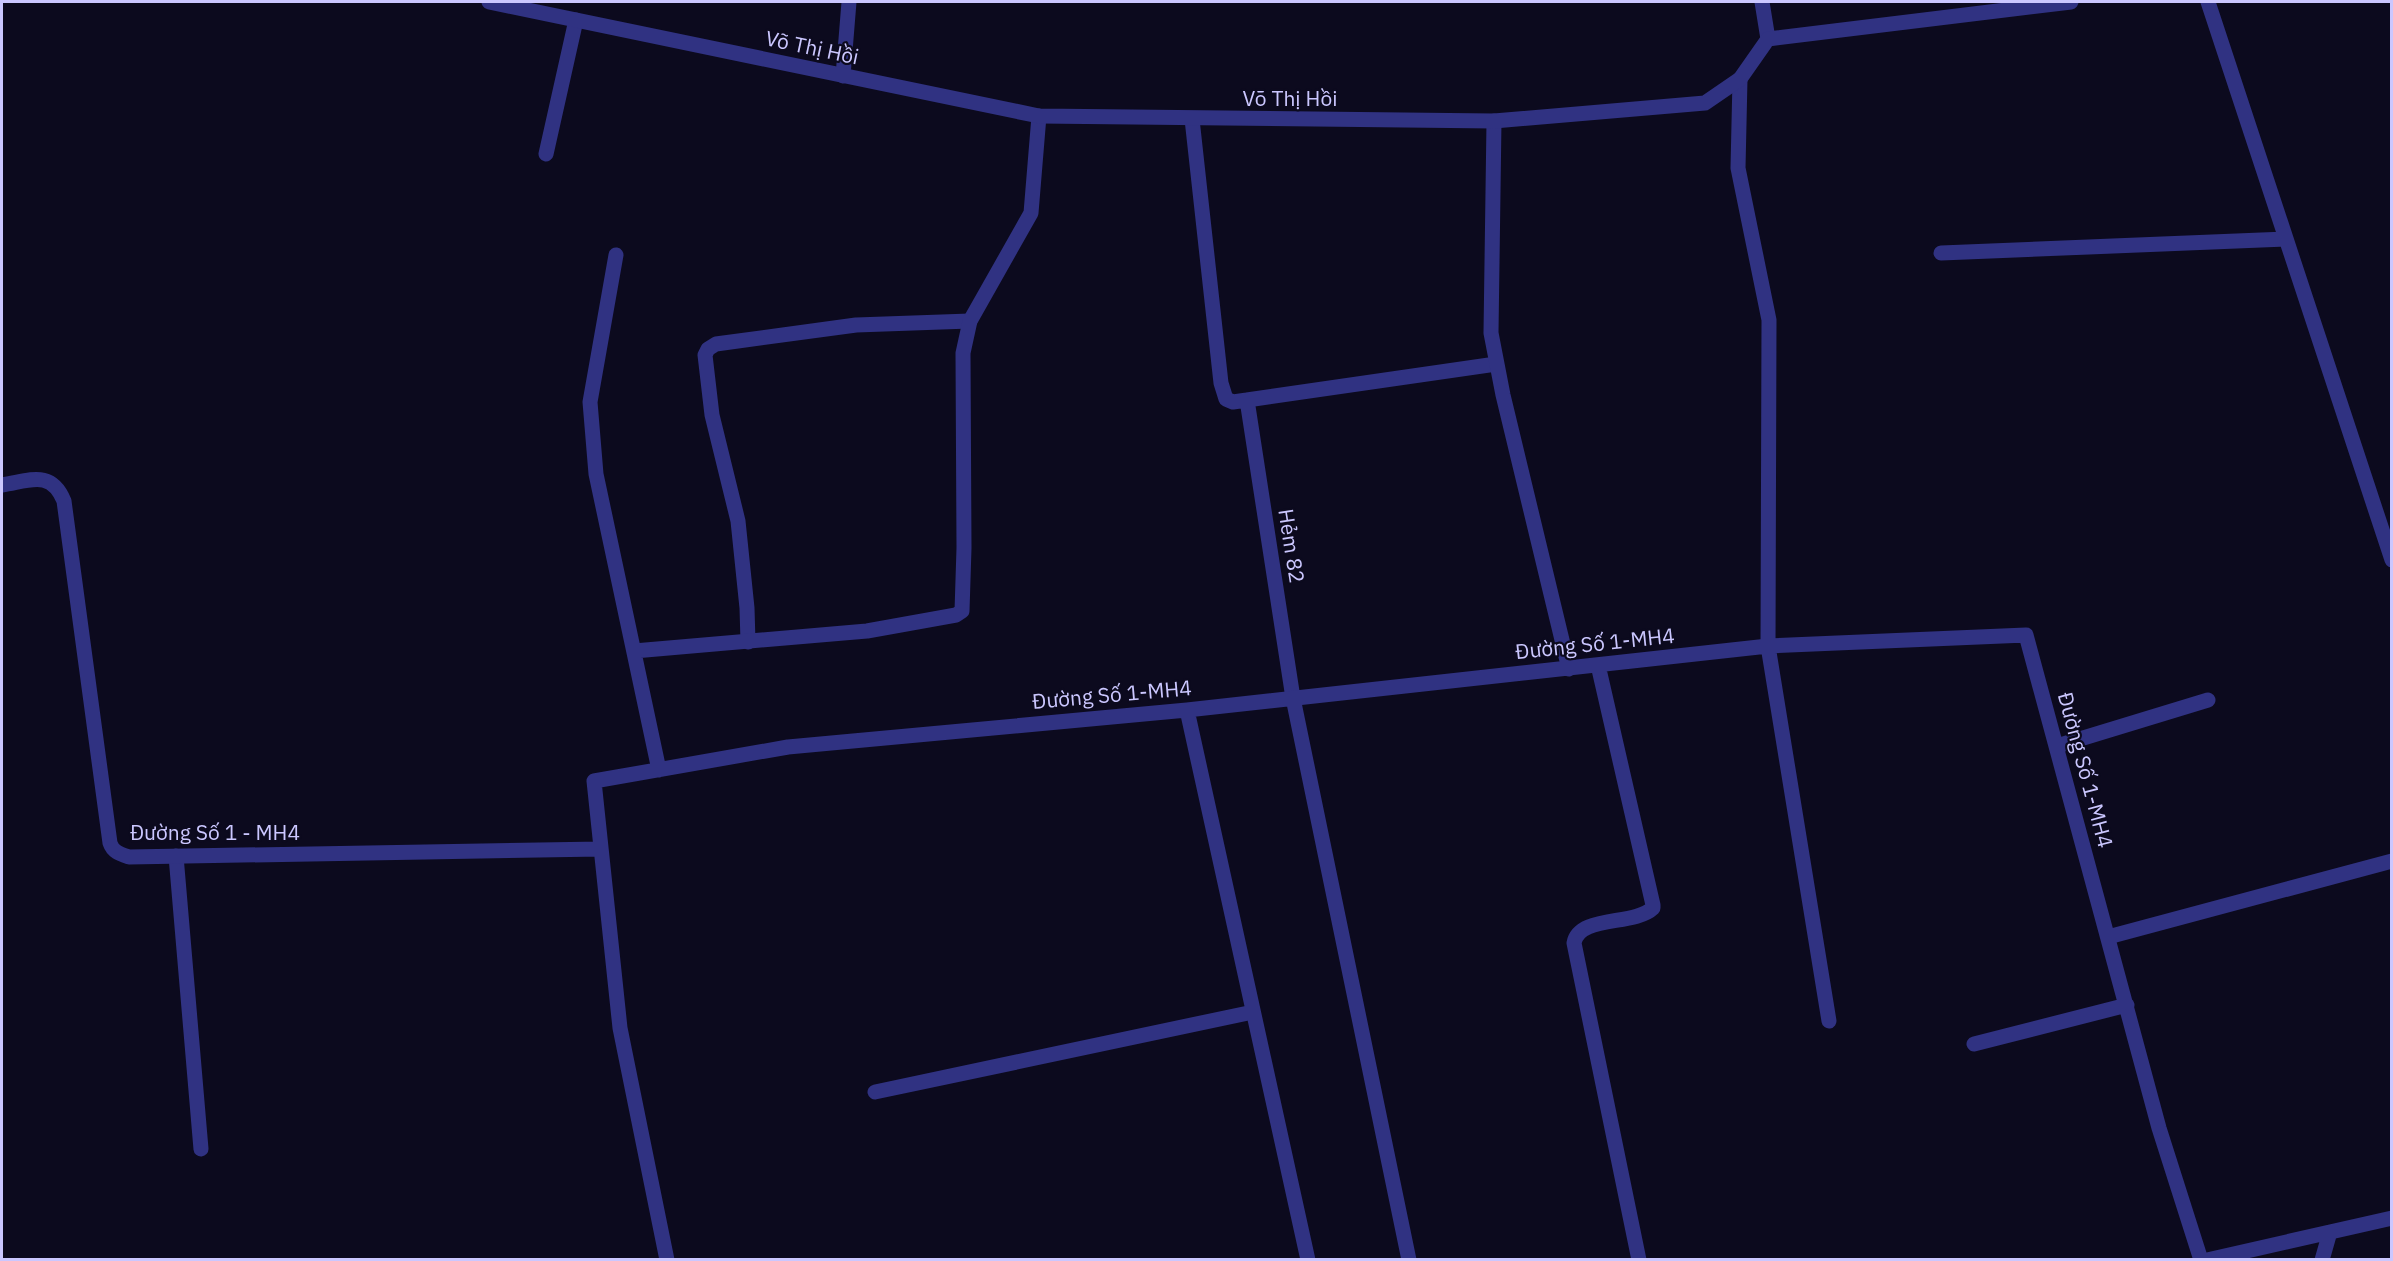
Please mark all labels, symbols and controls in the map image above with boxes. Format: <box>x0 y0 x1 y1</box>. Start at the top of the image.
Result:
street label: Võ Thị Hồi <box>763 23 862 71</box>
street label: Võ Thị Hồi <box>1243 84 1337 112</box>
street label: Hẻm 82 <box>1272 507 1312 585</box>
street label: Đường Số 1-MH4 <box>1514 621 1676 665</box>
street label: Đường Số 1-MH4 <box>1031 673 1193 715</box>
street label: Đường Số 1-MH4 <box>2052 689 2120 851</box>
street label: Đường Số 1 - MH4 <box>130 818 300 846</box>

